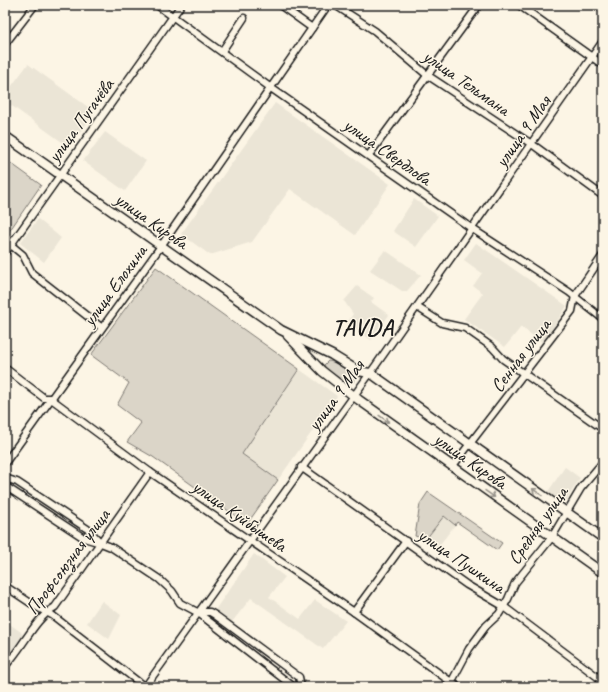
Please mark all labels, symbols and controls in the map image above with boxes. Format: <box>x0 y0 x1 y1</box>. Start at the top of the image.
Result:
street label: улица Тельмана <box>418 44 516 123</box>
street label: улица Пугачёва <box>42 72 120 168</box>
street label: улица 9 Мая <box>489 89 557 173</box>
street label: улица Свердлова <box>338 112 438 192</box>
street label: улица Кирова <box>109 186 194 256</box>
street label: улица Елохина <box>77 238 154 332</box>
street label: Сенная улица <box>485 312 558 397</box>
district label: TAVDA <box>332 313 395 342</box>
street label: улица 9 Мая <box>301 354 371 437</box>
one-way arrow <box>379 414 390 423</box>
street label: улица Кирова <box>428 426 513 496</box>
street label: улица Куйбышева <box>187 474 292 558</box>
street label: Средняя улица <box>502 480 575 569</box>
one-way arrow <box>531 488 542 496</box>
one-way arrow <box>485 490 496 498</box>
street label: Профсоюзная улица <box>20 503 116 619</box>
street label: улица Пушкина <box>412 522 512 600</box>

